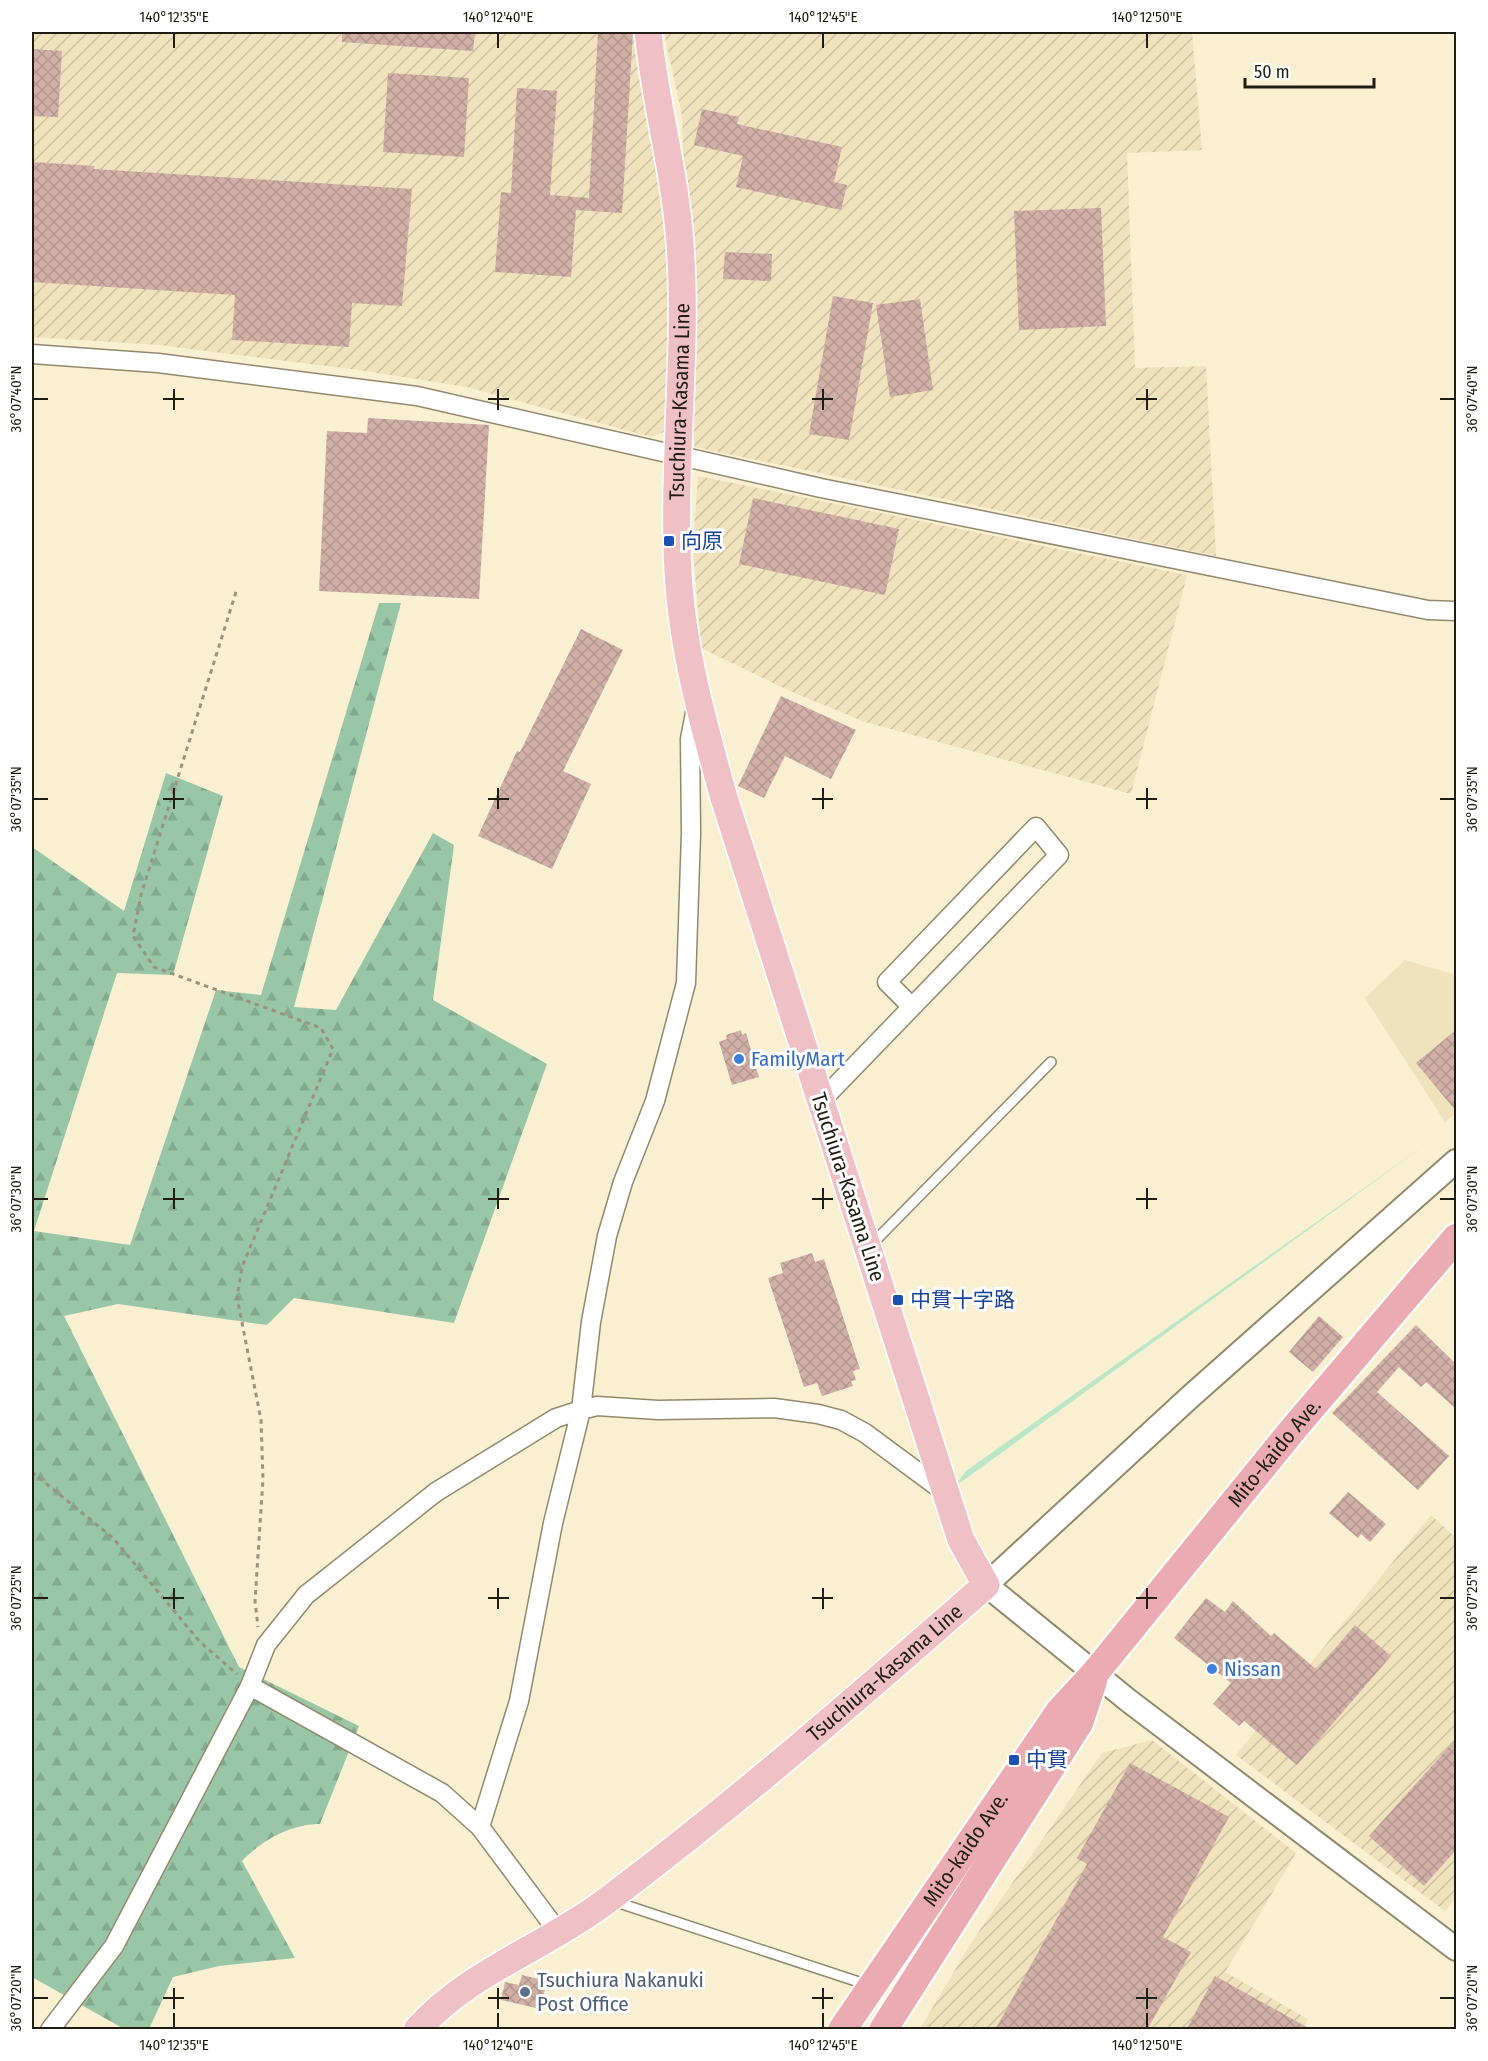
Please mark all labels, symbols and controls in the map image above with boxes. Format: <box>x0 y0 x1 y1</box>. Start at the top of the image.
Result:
text: 140°12'35"E <box>139 8 209 26</box>
text: 140°12'40"E <box>463 8 533 26</box>
text: 140°12'45"E <box>788 8 858 26</box>
text: 140°12'50"E <box>1112 8 1182 26</box>
scale bar <box>1245 51 1374 89</box>
text: 50 m <box>1254 61 1290 83</box>
street label: Tsuchiura-Kasama Line <box>664 303 695 500</box>
text: 36°07'40"N <box>7 366 25 432</box>
text: 36°07'40"N <box>1463 366 1481 432</box>
place label: 向原 <box>681 528 723 554</box>
marker: 向原 <box>662 534 676 548</box>
text: 36°07'35"N <box>7 766 25 832</box>
text: 36°07'35"N <box>1463 766 1481 832</box>
place label: FamilyMart <box>751 1046 845 1072</box>
marker: FamilyMart <box>732 1052 746 1066</box>
street label: Tsuchiura-Kasama Line <box>805 1089 891 1285</box>
text: 36°07'30"N <box>7 1165 25 1233</box>
text: 36°07'30"N <box>1463 1165 1481 1233</box>
place label: 中貫十字路 <box>910 1287 1015 1313</box>
marker: 中貫十字路 <box>891 1293 905 1307</box>
street label: Mito-kaido Ave. <box>1222 1393 1327 1512</box>
text: 36°07'25"N <box>7 1565 25 1631</box>
text: 36°07'25"N <box>1463 1565 1481 1631</box>
street label: Tsuchiura-Kasama Line <box>802 1599 968 1747</box>
place label: Nissan <box>1224 1656 1281 1682</box>
marker: Nissan <box>1205 1662 1219 1676</box>
place label: 中貫 <box>1026 1747 1068 1773</box>
marker: 中貫 <box>1007 1753 1021 1767</box>
street label: Mito-kaido Ave. <box>917 1787 1014 1911</box>
text: 36°07'20"N <box>7 1965 25 2031</box>
text: 36°07'20"N <box>1463 1965 1481 2031</box>
place label: Tsuchiura Nakanuki Post Office <box>537 1967 704 2017</box>
marker: Tsuchiura Nakanuki Post Office <box>518 1985 532 1999</box>
text: 140°12'35"E <box>139 2036 209 2054</box>
text: 140°12'40"E <box>463 2036 533 2054</box>
text: 140°12'45"E <box>788 2036 858 2054</box>
text: 140°12'50"E <box>1112 2036 1182 2054</box>

